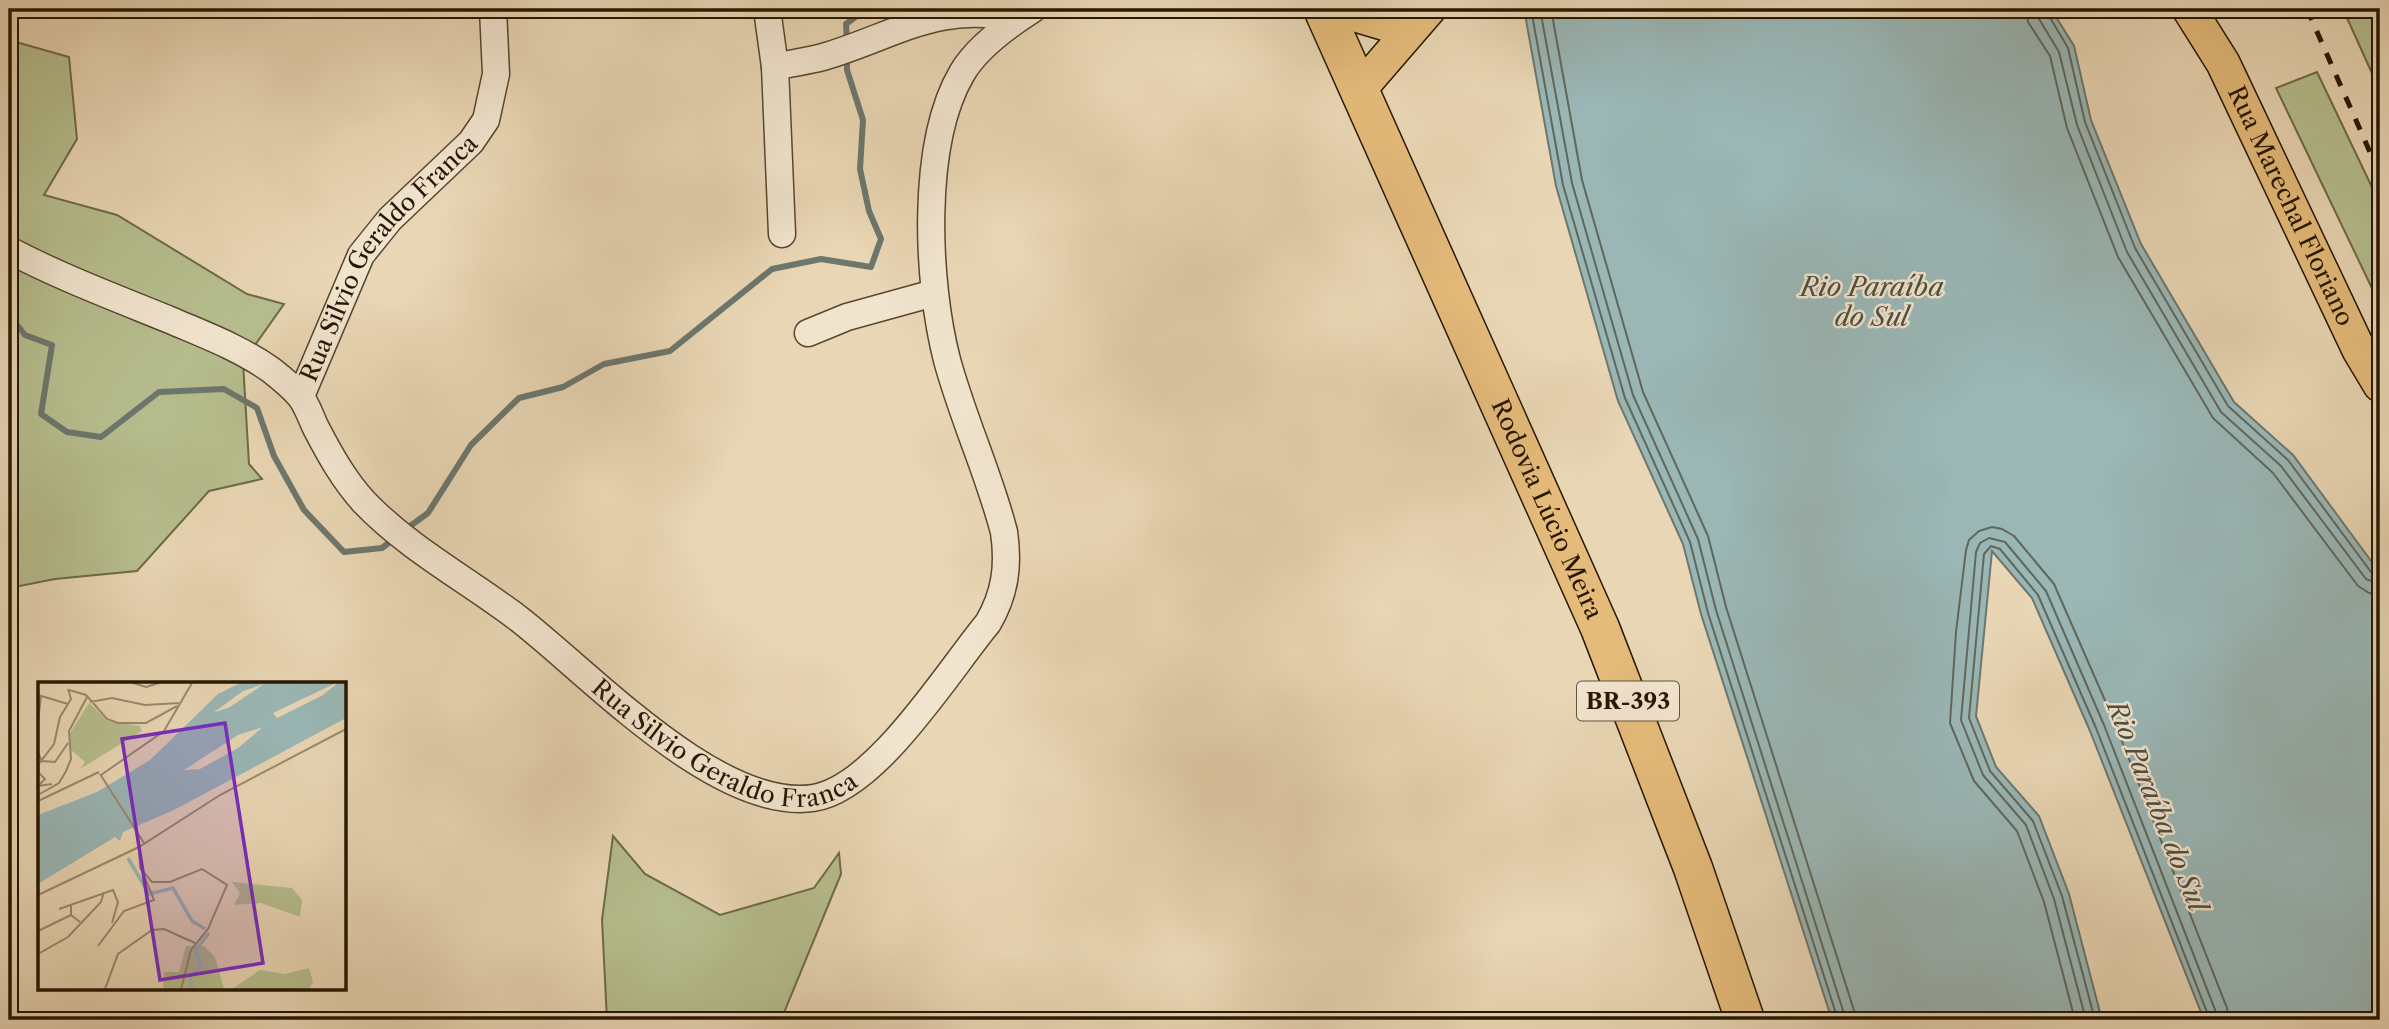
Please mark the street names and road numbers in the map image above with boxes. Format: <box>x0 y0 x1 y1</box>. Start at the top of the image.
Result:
street label: Rua Marechal Floriano <box>2222 81 2360 330</box>
street label: Rua Silvio Geraldo Franca <box>294 128 484 386</box>
street label: Rodovia Lúcio Meira <box>1485 394 1609 624</box>
street label: Rua Silvio Geraldo Franca <box>586 673 863 813</box>
road number: BR-393 <box>1577 681 1679 720</box>

